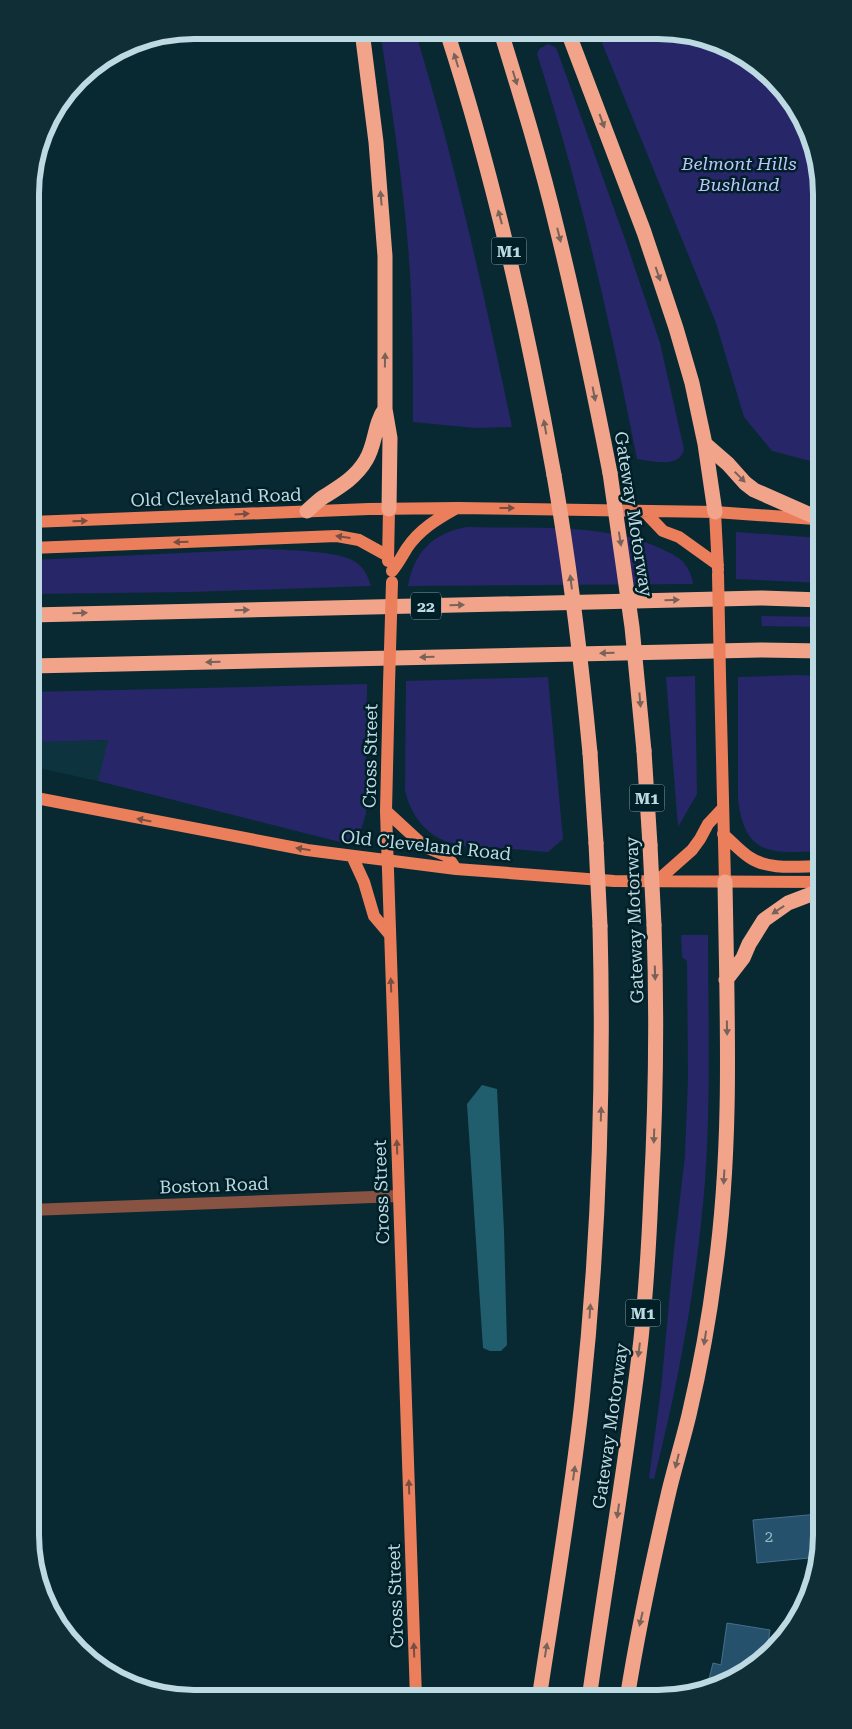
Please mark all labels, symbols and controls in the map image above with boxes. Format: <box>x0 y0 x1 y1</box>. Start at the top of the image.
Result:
one-way arrow <box>452 53 460 68</box>
one-way arrow <box>512 71 520 86</box>
one-way arrow <box>598 114 606 129</box>
park label: Belmont Hills Bushland <box>680 153 797 195</box>
one-way arrow <box>377 189 385 205</box>
one-way arrow <box>496 209 504 224</box>
one-way arrow <box>555 227 563 243</box>
road number: M1 <box>492 238 526 264</box>
one-way arrow <box>654 267 662 282</box>
one-way arrow <box>382 352 390 368</box>
one-way arrow <box>590 386 598 401</box>
one-way arrow <box>541 419 549 435</box>
street label: Gateway Motorway <box>611 430 657 599</box>
one-way arrow <box>733 471 745 483</box>
street label: Old Cleveland Road <box>130 484 302 510</box>
one-way arrow <box>499 504 515 512</box>
one-way arrow <box>234 510 250 518</box>
one-way arrow <box>72 516 88 524</box>
one-way arrow <box>616 531 624 547</box>
one-way arrow <box>335 533 351 541</box>
one-way arrow <box>173 539 189 547</box>
one-way arrow <box>567 574 575 590</box>
road number: 22 <box>411 592 441 620</box>
one-way arrow <box>664 596 680 604</box>
one-way arrow <box>449 601 465 609</box>
one-way arrow <box>234 606 250 614</box>
one-way arrow <box>72 609 88 617</box>
one-way arrow <box>599 649 615 657</box>
one-way arrow <box>419 653 435 661</box>
one-way arrow <box>204 658 220 666</box>
one-way arrow <box>636 692 644 708</box>
street label: Cross Street <box>359 703 381 808</box>
road number: M1 <box>630 784 664 811</box>
one-way arrow <box>135 815 151 823</box>
street label: Old Cleveland Road <box>340 826 513 864</box>
street label: Gateway Motorway <box>621 836 647 1004</box>
one-way arrow <box>295 845 311 853</box>
one-way arrow <box>771 905 784 915</box>
one-way arrow <box>652 966 660 982</box>
one-way arrow <box>387 976 395 992</box>
one-way arrow <box>723 1021 731 1037</box>
one-way arrow <box>597 1105 605 1121</box>
one-way arrow <box>649 1128 657 1144</box>
street label: Cross Street <box>369 1139 393 1245</box>
one-way arrow <box>393 1139 401 1155</box>
one-way arrow <box>720 1169 728 1185</box>
street label: Boston Road <box>159 1173 270 1197</box>
road number: M1 <box>626 1300 660 1326</box>
one-way arrow <box>586 1303 594 1319</box>
one-way arrow <box>700 1331 708 1347</box>
street label: Gateway Motorway <box>588 1341 632 1510</box>
one-way arrow <box>635 1343 643 1359</box>
one-way arrow <box>673 1453 681 1468</box>
one-way arrow <box>570 1464 578 1480</box>
one-way arrow <box>404 1479 412 1495</box>
one-way arrow <box>613 1504 621 1520</box>
house number: 2 <box>765 1528 773 1546</box>
street label: Cross Street <box>383 1543 407 1649</box>
one-way arrow <box>637 1611 645 1626</box>
one-way arrow <box>410 1641 418 1657</box>
one-way arrow <box>543 1642 551 1658</box>

